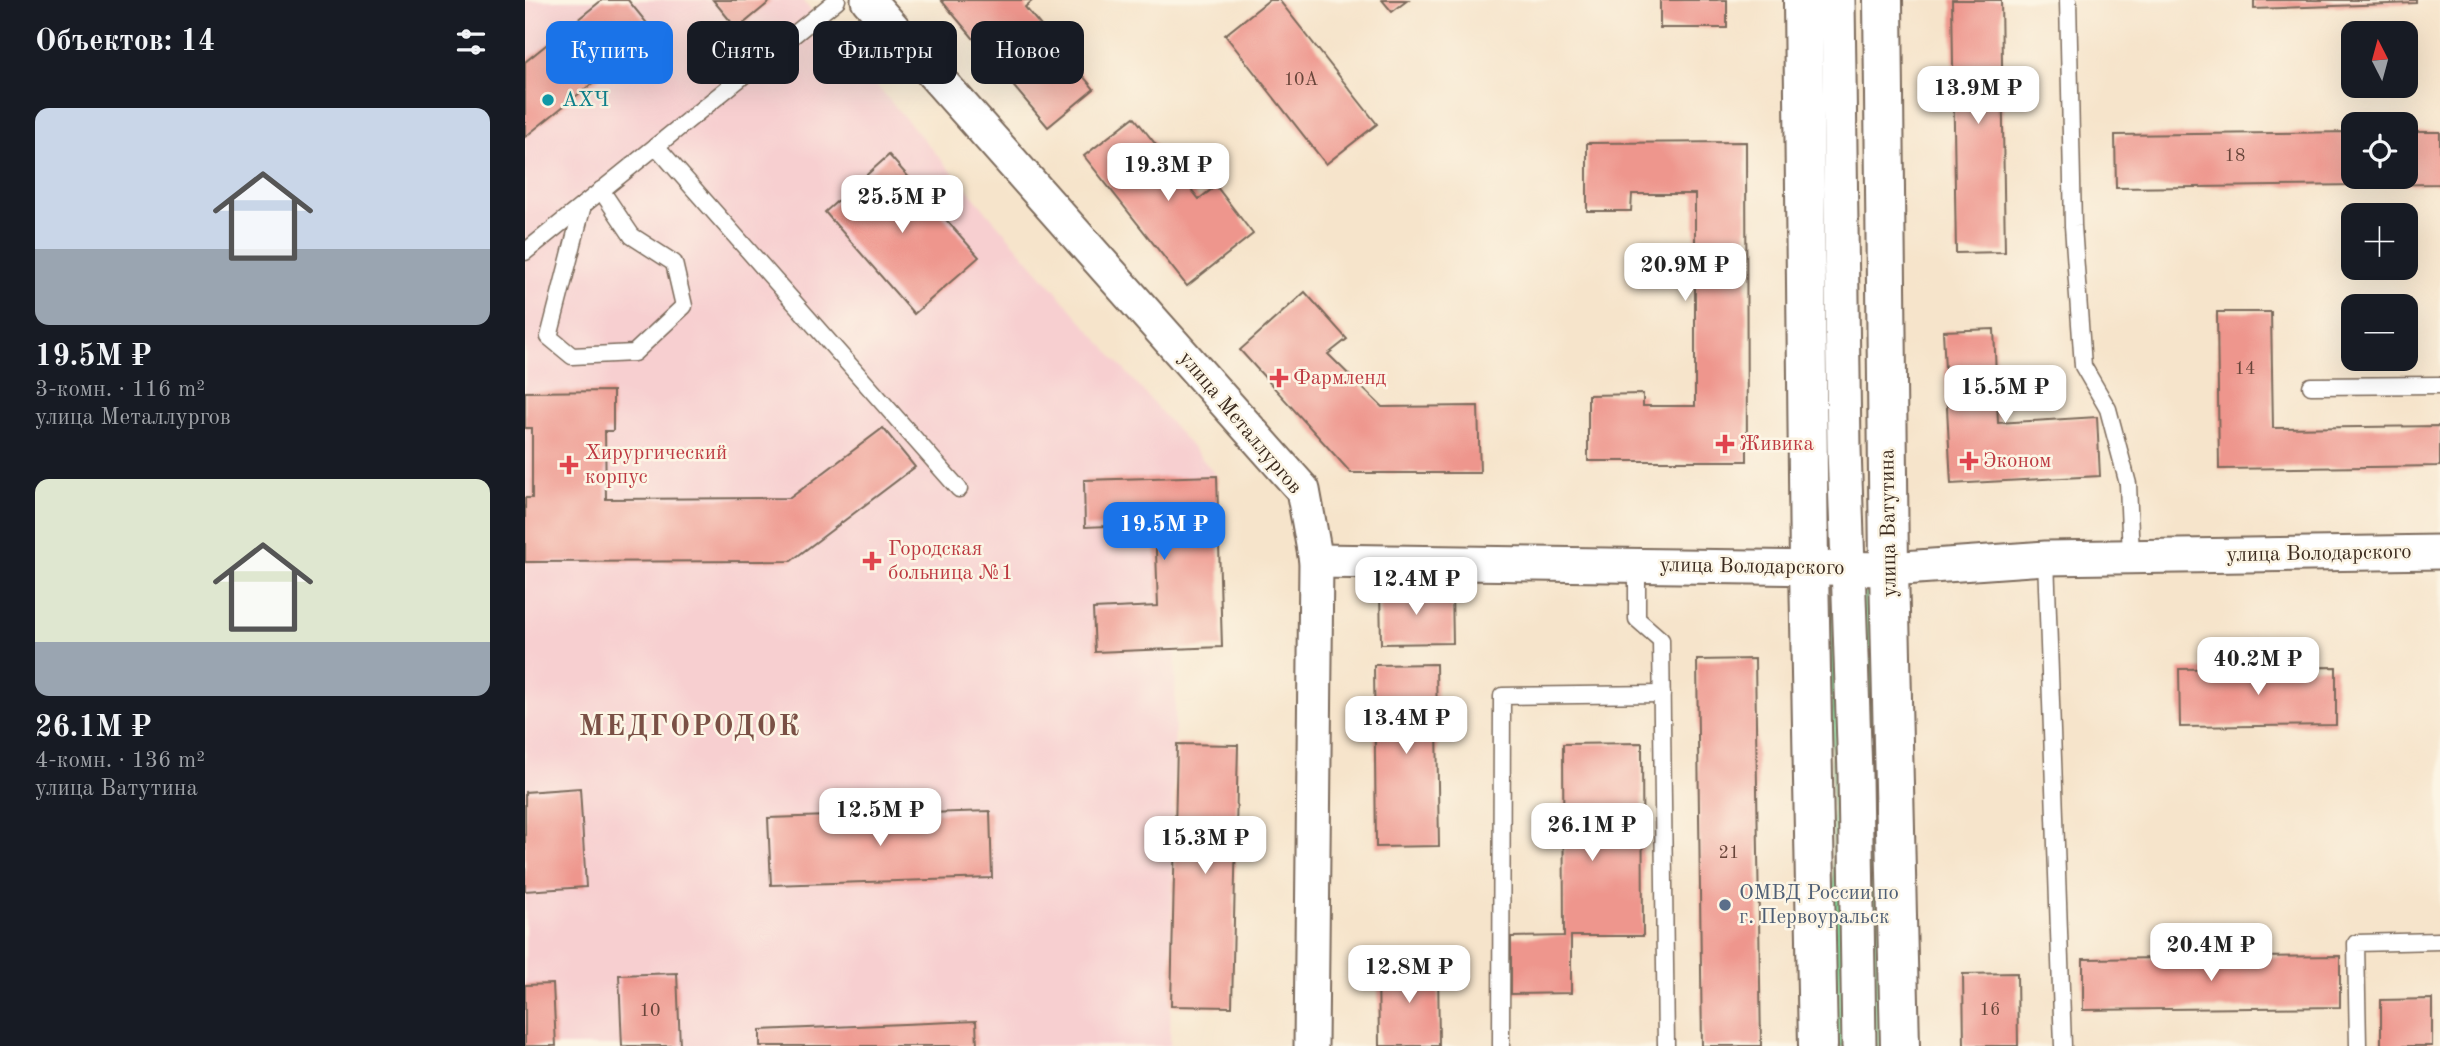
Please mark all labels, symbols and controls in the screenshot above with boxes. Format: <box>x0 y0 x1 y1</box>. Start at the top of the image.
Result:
chip: Купить <box>546 21 673 84</box>
chip: Снять <box>687 21 799 84</box>
chip: Фильтры <box>813 21 957 84</box>
chip: Новое <box>971 21 1084 84</box>
north arrow <box>2341 21 2419 98</box>
map controls <box>2341 21 2418 371</box>
icon: filters <box>452 23 490 61</box>
text: Объектов: 14 <box>35 27 215 57</box>
pin: 13.9M ₽ <box>1913 66 2043 126</box>
house number: 10А <box>1284 71 1319 89</box>
text: 13.9M ₽ <box>1933 77 2023 100</box>
place label: АХЧ <box>562 90 609 111</box>
marker: АХЧ <box>540 92 556 108</box>
button: locate <box>2341 112 2418 189</box>
pin: 19.3M ₽ <box>1103 144 1233 203</box>
house number: 18 <box>2225 147 2245 165</box>
icon: home <box>200 153 326 279</box>
text: 19.3M ₽ <box>1123 154 1213 177</box>
pin: 25.5M ₽ <box>837 176 967 235</box>
text: 25.5M ₽ <box>857 186 947 209</box>
button: + <box>2341 203 2418 280</box>
pin: 20.9M ₽ <box>1620 244 1750 303</box>
text: 20.9M ₽ <box>1640 254 1730 277</box>
button: − <box>2341 294 2418 371</box>
text: 19.5M ₽ <box>35 342 152 372</box>
street label: улица Металлургов <box>1174 348 1306 498</box>
house number: 14 <box>2235 360 2255 378</box>
pin: 15.5M ₽ <box>1940 366 2070 425</box>
place label: Фармленд <box>1293 368 1387 389</box>
marker: Фармленд <box>1271 370 1287 386</box>
text: 15.5M ₽ <box>1960 376 2050 399</box>
text: 3-комн. · 116 m² <box>35 378 205 401</box>
text: улица Металлургов <box>35 406 231 429</box>
place label: Живика <box>1739 434 1814 455</box>
marker: Живика <box>1717 436 1733 452</box>
place label: Хирургический корпус <box>585 443 727 488</box>
street label: улица Ватутина <box>1877 449 1901 597</box>
place label: Эконом <box>1983 451 2051 472</box>
marker: Эконом <box>1961 453 1977 469</box>
marker: Хирургический корпус <box>559 455 579 475</box>
pin: 19.5M ₽ <box>1099 503 1229 562</box>
text: 19.5M ₽ <box>1119 513 1209 536</box>
icon: home <box>200 524 326 650</box>
place label: Городская больница №1 <box>888 539 1013 584</box>
street label: улица Володарского <box>2226 542 2412 566</box>
marker: Городская больница №1 <box>862 551 882 571</box>
street label: улица Володарского <box>1659 555 1845 579</box>
pin: 12.4M ₽ <box>1351 558 1481 617</box>
text: 12.4M ₽ <box>1371 568 1461 591</box>
pin: 40.2M ₽ <box>2193 638 2323 697</box>
text: 40.2M ₽ <box>2213 648 2303 671</box>
pin: 13.4M ₽ <box>1341 696 1471 756</box>
text: 13.4M ₽ <box>1361 707 1451 730</box>
text: 26.1M ₽ <box>35 713 152 743</box>
district label: МЕДГОРОДОК <box>579 713 801 742</box>
text: 4-комн. · 136 m² <box>35 749 205 772</box>
text: улица Ватутина <box>35 777 198 800</box>
pin: 12.5M ₽ <box>815 788 945 848</box>
text: 12.5M ₽ <box>835 799 925 822</box>
pin: 26.1M ₽ <box>1527 804 1657 863</box>
text: 26.1M ₽ <box>1547 814 1637 837</box>
pin: 15.3M ₽ <box>1140 816 1270 876</box>
text: 15.3M ₽ <box>1160 827 1250 850</box>
house number: 21 <box>1719 844 1739 862</box>
place label: ОМВД России по г. Первоуральск <box>1739 883 1899 928</box>
marker: ОМВД России по г. Первоуральск <box>1717 897 1733 913</box>
pin: 20.4M ₽ <box>2146 923 2276 983</box>
text: 20.4M ₽ <box>2166 934 2256 957</box>
pin: 12.8M ₽ <box>1344 946 1474 1005</box>
text: 12.8M ₽ <box>1364 956 1454 979</box>
house number: 16 <box>1980 1001 2000 1019</box>
house number: 10 <box>640 1002 660 1020</box>

